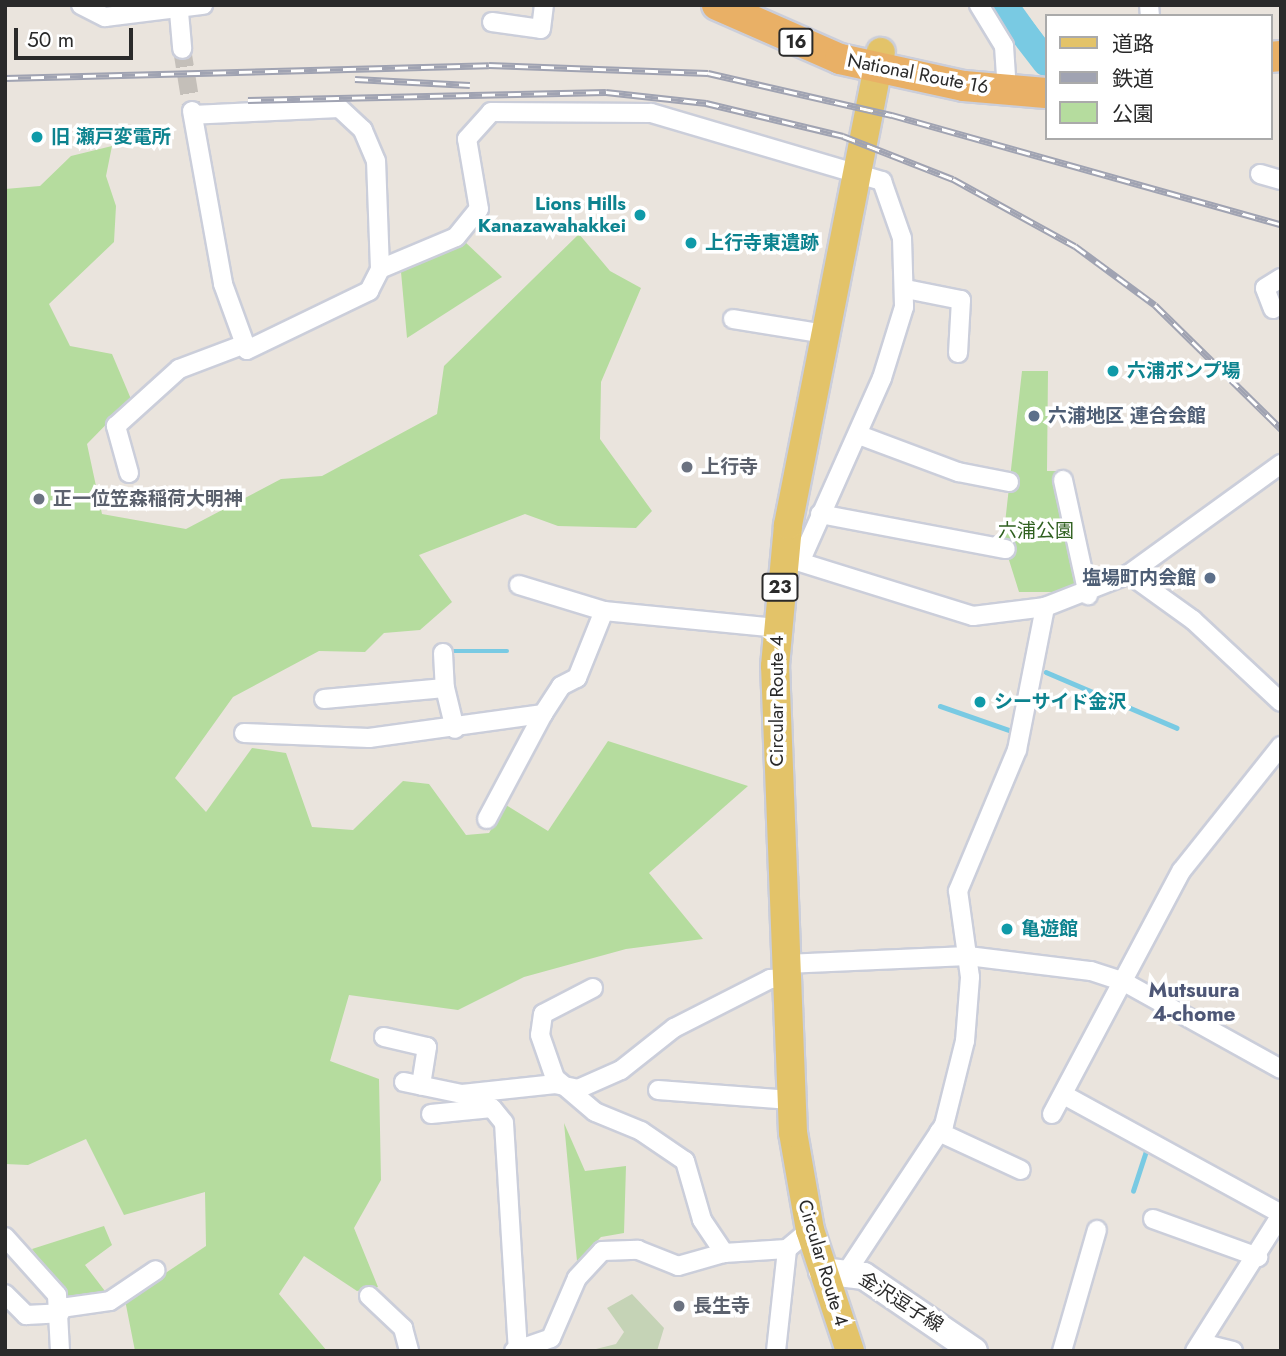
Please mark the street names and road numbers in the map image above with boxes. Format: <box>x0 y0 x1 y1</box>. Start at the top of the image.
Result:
road number: 16 <box>777 28 815 56</box>
street label: National Route 16 <box>845 49 991 99</box>
road number: 23 <box>761 572 799 602</box>
street label: Circular Route 4 <box>766 635 788 767</box>
street label: Circular Route 4 <box>793 1197 853 1329</box>
street label: 金沢逗子線 <box>855 1267 947 1337</box>

